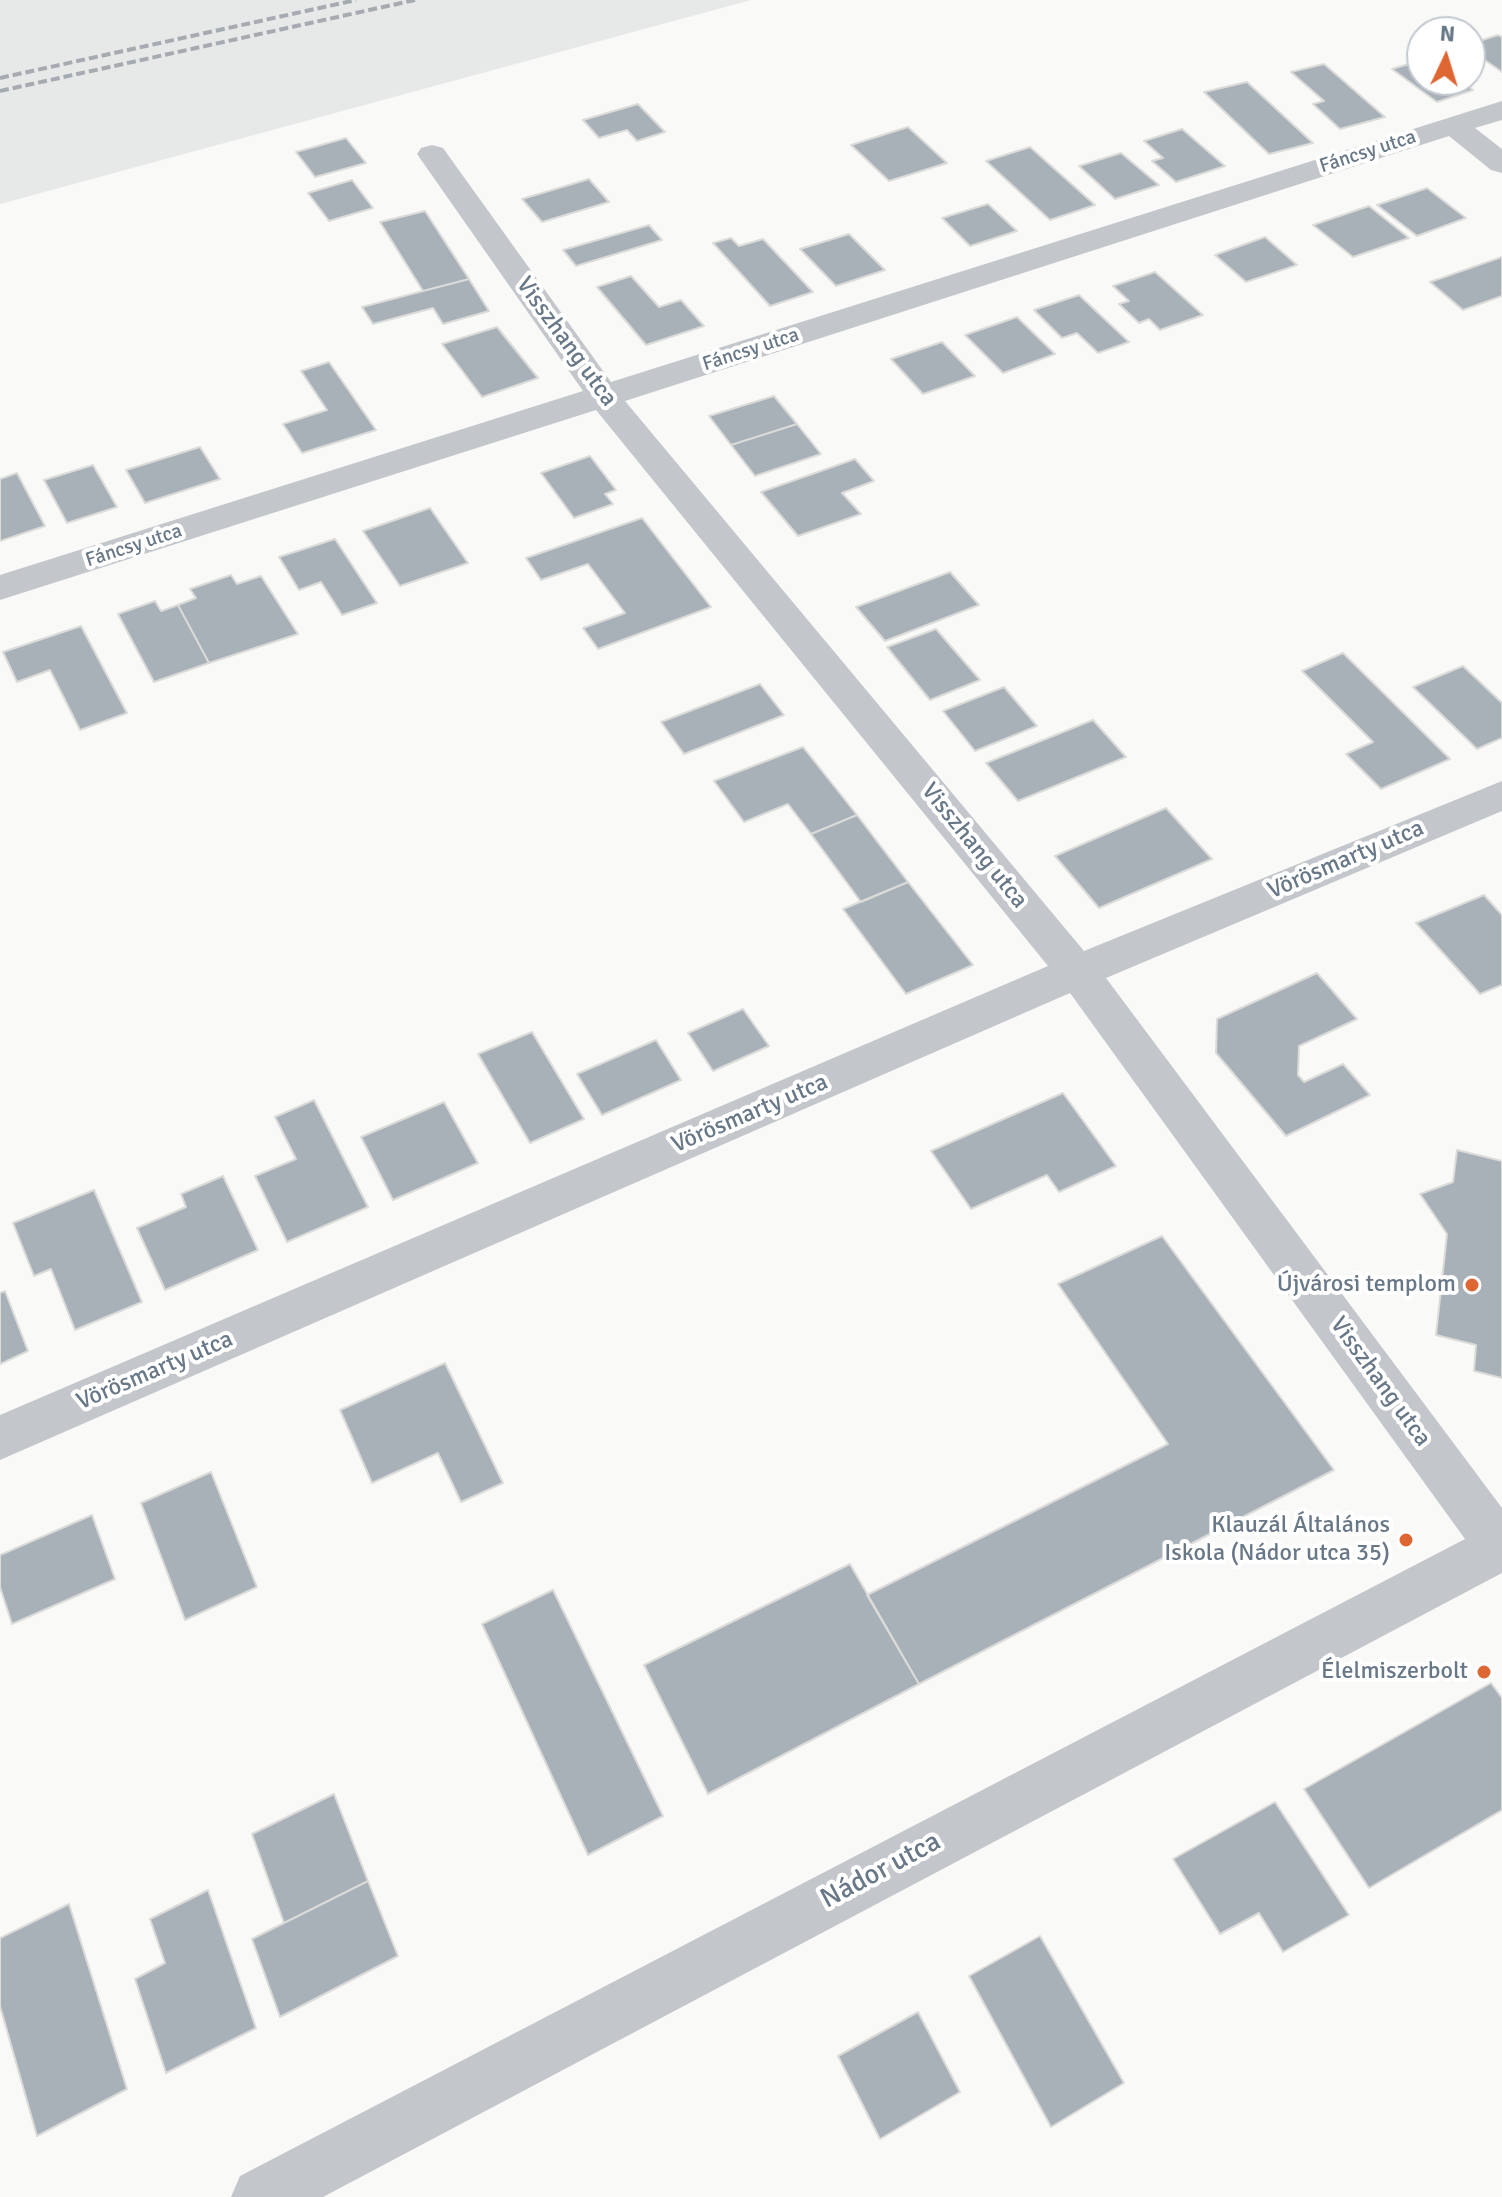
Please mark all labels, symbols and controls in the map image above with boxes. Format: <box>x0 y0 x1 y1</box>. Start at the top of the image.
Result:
north arrow <box>1406 16 1486 96</box>
text: N <box>1439 20 1456 48</box>
street label: Fáncsy utca <box>1317 125 1419 179</box>
street label: Visszhang utca <box>509 272 623 412</box>
street label: Fáncsy utca <box>700 323 802 377</box>
street label: Fáncsy utca <box>83 519 185 573</box>
street label: Visszhang utca <box>915 777 1033 915</box>
street label: Vörösmarty utca <box>1264 814 1428 906</box>
street label: Vörösmarty utca <box>668 1068 832 1160</box>
place label: Újvárosi templom <box>1277 1271 1456 1299</box>
marker: Újvárosi templom <box>1463 1276 1481 1294</box>
street label: Visszhang utca <box>1323 1312 1437 1452</box>
street label: Vörösmarty utca <box>73 1325 237 1417</box>
place label: Klauzál Általános Iskola (Nádor utca 35) <box>1164 1512 1390 1568</box>
marker: Klauzál Általános Iskola (Nádor utca 35) <box>1397 1531 1415 1549</box>
place label: Élelmiszerbolt <box>1321 1658 1468 1686</box>
marker: Élelmiszerbolt <box>1475 1663 1493 1681</box>
street label: Nádor utca <box>815 1825 947 1917</box>

